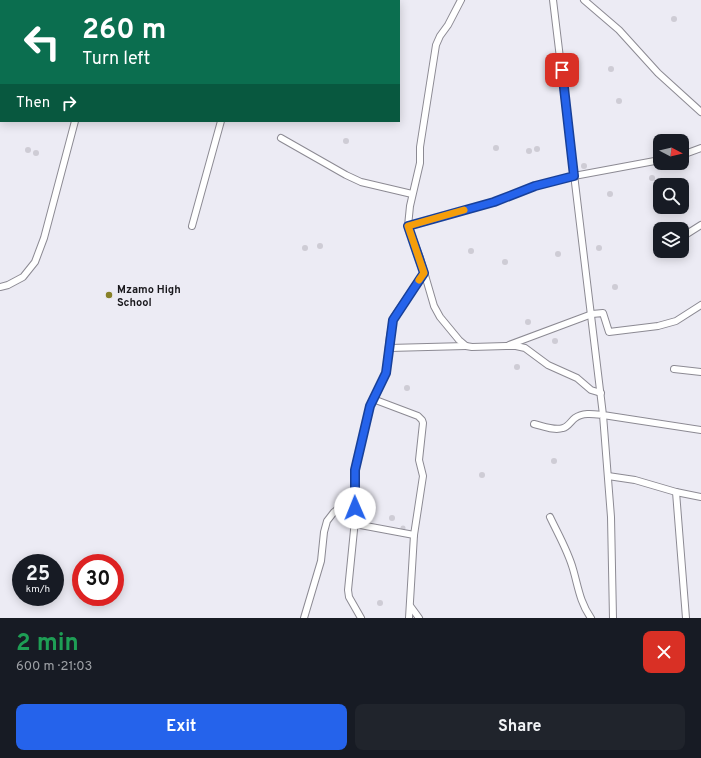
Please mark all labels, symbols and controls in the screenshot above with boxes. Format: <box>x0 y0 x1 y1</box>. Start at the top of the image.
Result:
text: 260 m <box>82 13 166 49</box>
icon: left <box>16 16 68 68</box>
text: Turn left <box>82 48 150 71</box>
pin <box>545 53 579 87</box>
icon: arrive <box>551 59 573 81</box>
icon: right <box>58 92 80 114</box>
text: Then <box>16 94 50 113</box>
north arrow <box>653 134 689 170</box>
map controls <box>653 134 689 258</box>
button: search <box>653 178 689 214</box>
button: layers <box>653 222 689 258</box>
place label: Mzamo High School <box>117 283 181 310</box>
marker: Mzamo High School <box>104 290 114 300</box>
position arrow <box>334 487 376 529</box>
speed limit sign: 30 <box>72 554 124 606</box>
text: 25 <box>26 562 50 588</box>
text: km/h <box>26 583 50 596</box>
text: 2 min <box>16 629 79 659</box>
button: close <box>643 631 685 673</box>
text: 600 m · 21:03 <box>16 659 92 675</box>
button: Exit <box>16 704 347 750</box>
button: Share <box>355 704 685 750</box>

